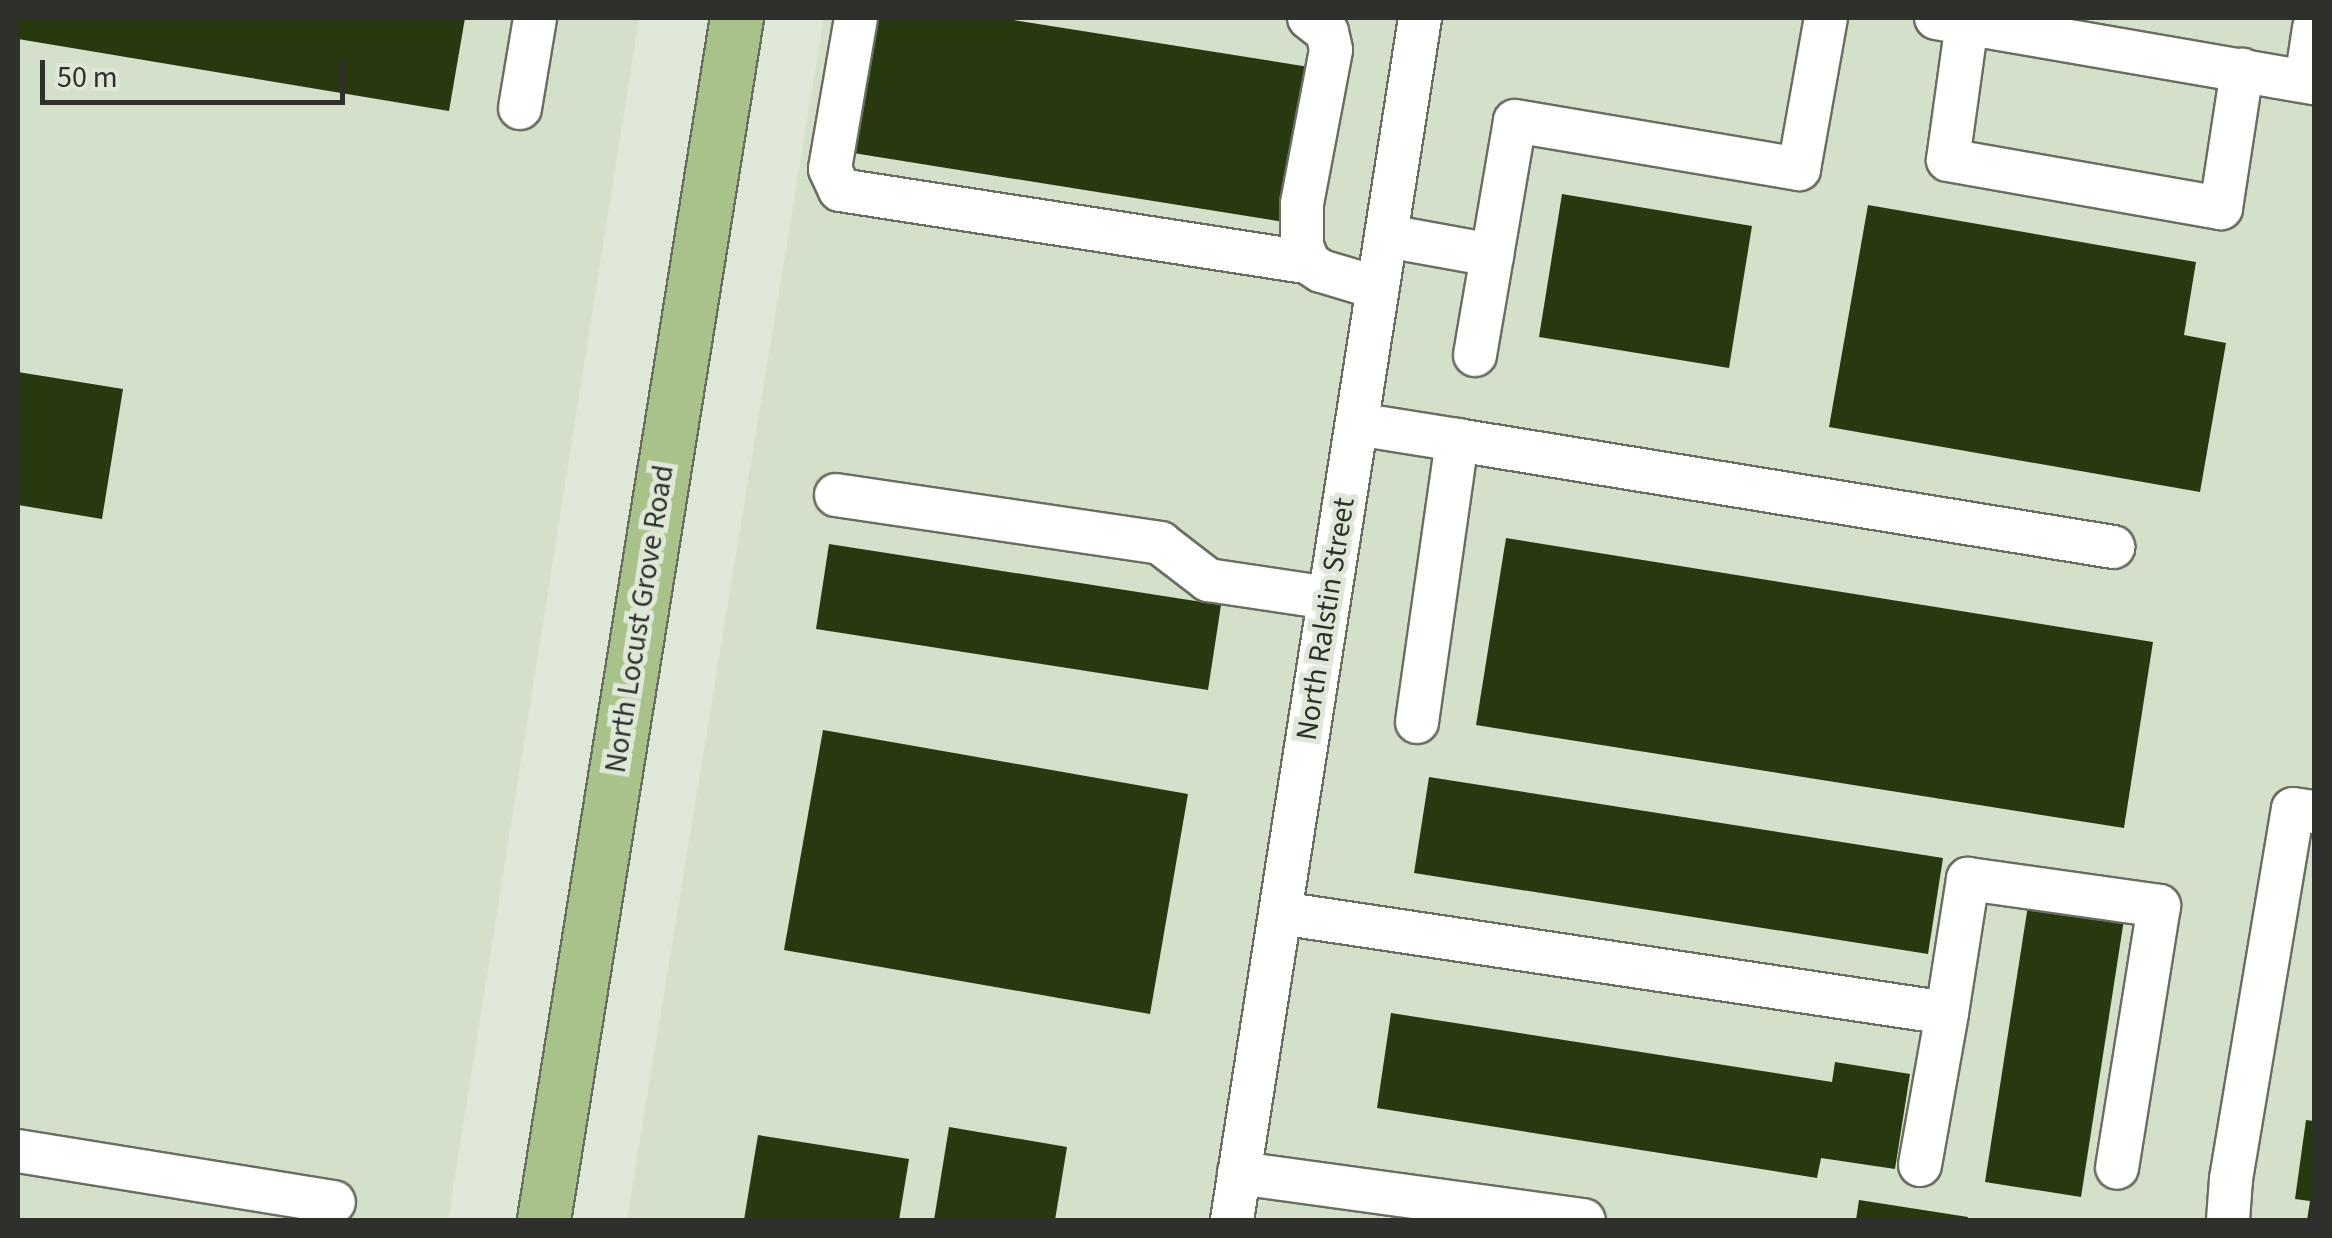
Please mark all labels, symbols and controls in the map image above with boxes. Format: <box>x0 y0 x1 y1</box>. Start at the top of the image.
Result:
scale bar <box>45 40 350 102</box>
text: 50 m <box>57 56 118 99</box>
street label: North Locust Grove Road <box>598 463 682 775</box>
street label: North Ralstin Street <box>1289 495 1363 743</box>

